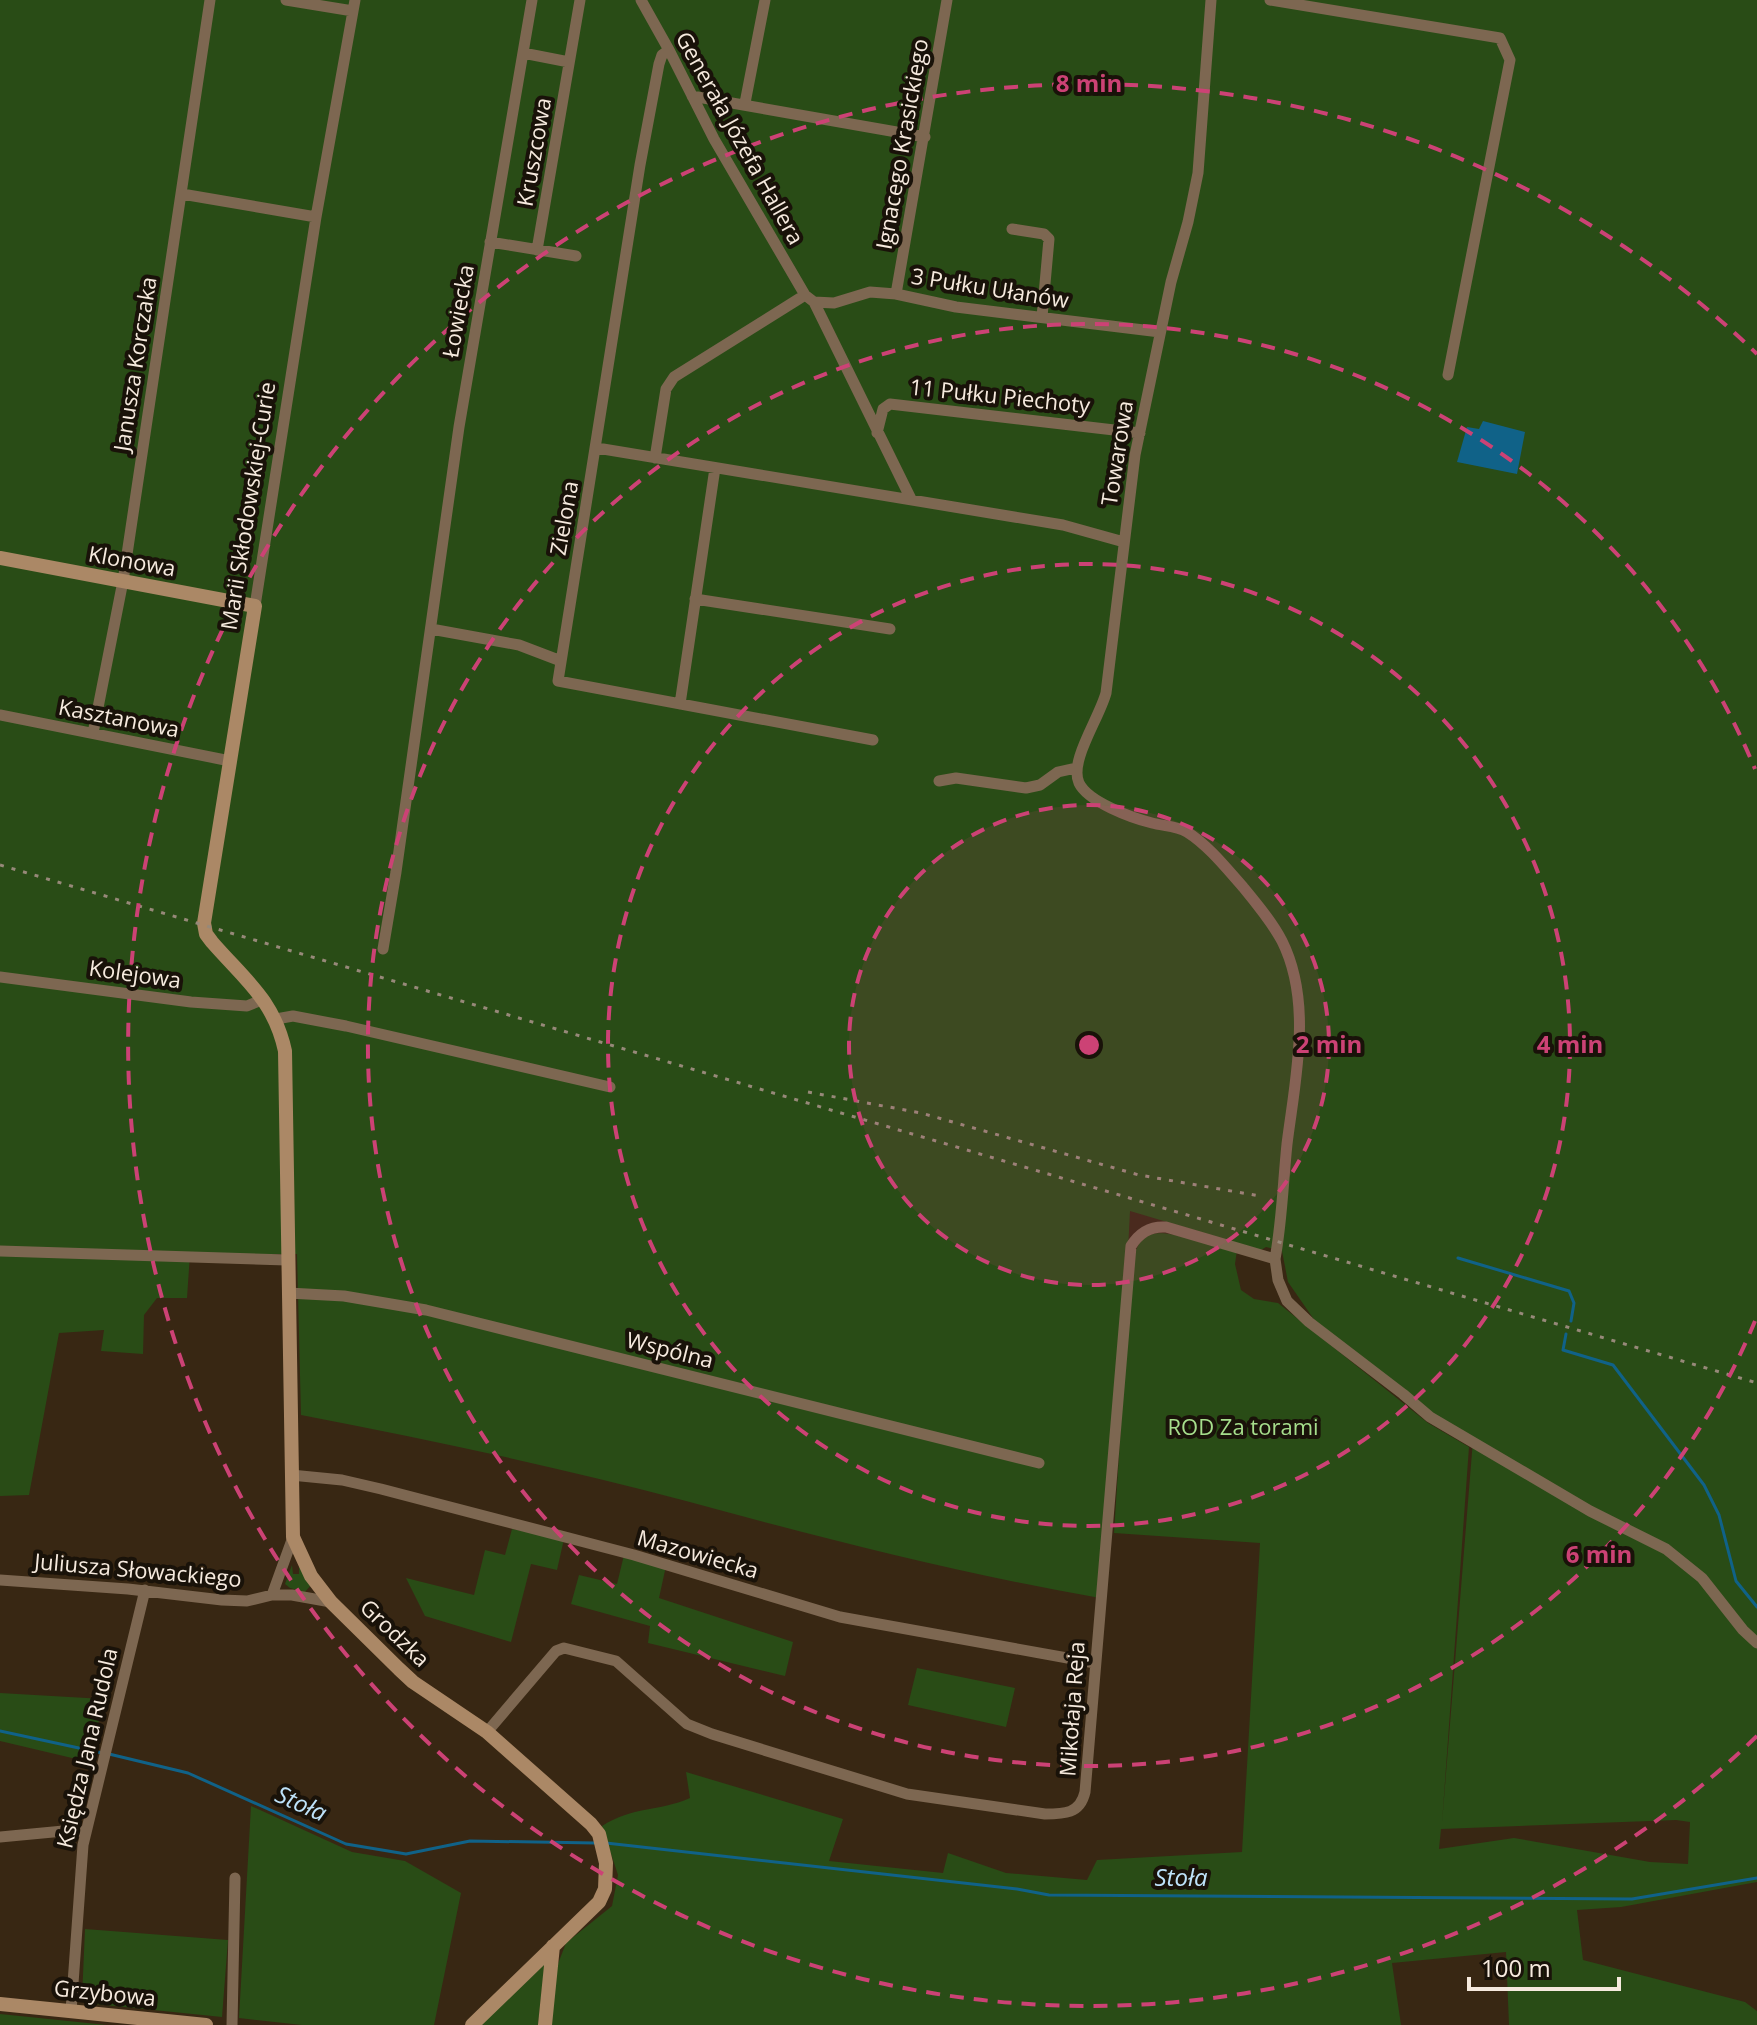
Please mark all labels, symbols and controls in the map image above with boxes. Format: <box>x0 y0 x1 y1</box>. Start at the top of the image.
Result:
street label: Generała Józefa Hallera <box>670 26 812 249</box>
street label: Ignacego Krasickiego <box>868 36 934 252</box>
text: 8 min <box>1056 66 1122 99</box>
street label: Kruszcowa <box>509 95 557 208</box>
street label: 3 Pułku Ułanów <box>909 260 1071 314</box>
street label: Łowiecka <box>434 262 480 360</box>
street label: Janusza Korczaka <box>105 274 163 455</box>
street label: 11 Pułku Piechoty <box>908 371 1093 419</box>
street label: Marii Skłodowskiej-Curie <box>213 380 281 632</box>
street label: Towarowa <box>1093 398 1139 508</box>
street label: Zielona <box>542 478 584 557</box>
street label: Klonowa <box>86 538 178 582</box>
street label: Kasztanowa <box>56 691 182 743</box>
street label: Kolejowa <box>87 952 183 994</box>
text: 2 min <box>1296 1027 1362 1060</box>
text: 4 min <box>1537 1027 1603 1060</box>
centre of rings <box>1075 1031 1103 1059</box>
street label: Wspólna <box>624 1324 717 1374</box>
park label: ROD Za torami <box>1167 1411 1319 1441</box>
street label: Mazowiecka <box>634 1521 762 1585</box>
text: 6 min <box>1566 1537 1632 1570</box>
street label: Juliusza Słowackiego <box>31 1545 243 1593</box>
street label: Grodzka <box>354 1592 437 1673</box>
street label: Mikołaja Reja <box>1051 1640 1091 1777</box>
street label: Księdza Jana Rudola <box>48 1645 124 1851</box>
water label: Stoła <box>271 1777 333 1829</box>
water label: Stoła <box>1154 1860 1208 1893</box>
scale bar <box>1469 1941 1619 1991</box>
text: 100 m <box>1481 1951 1551 1984</box>
street label: Grzybowa <box>53 1972 158 2012</box>

